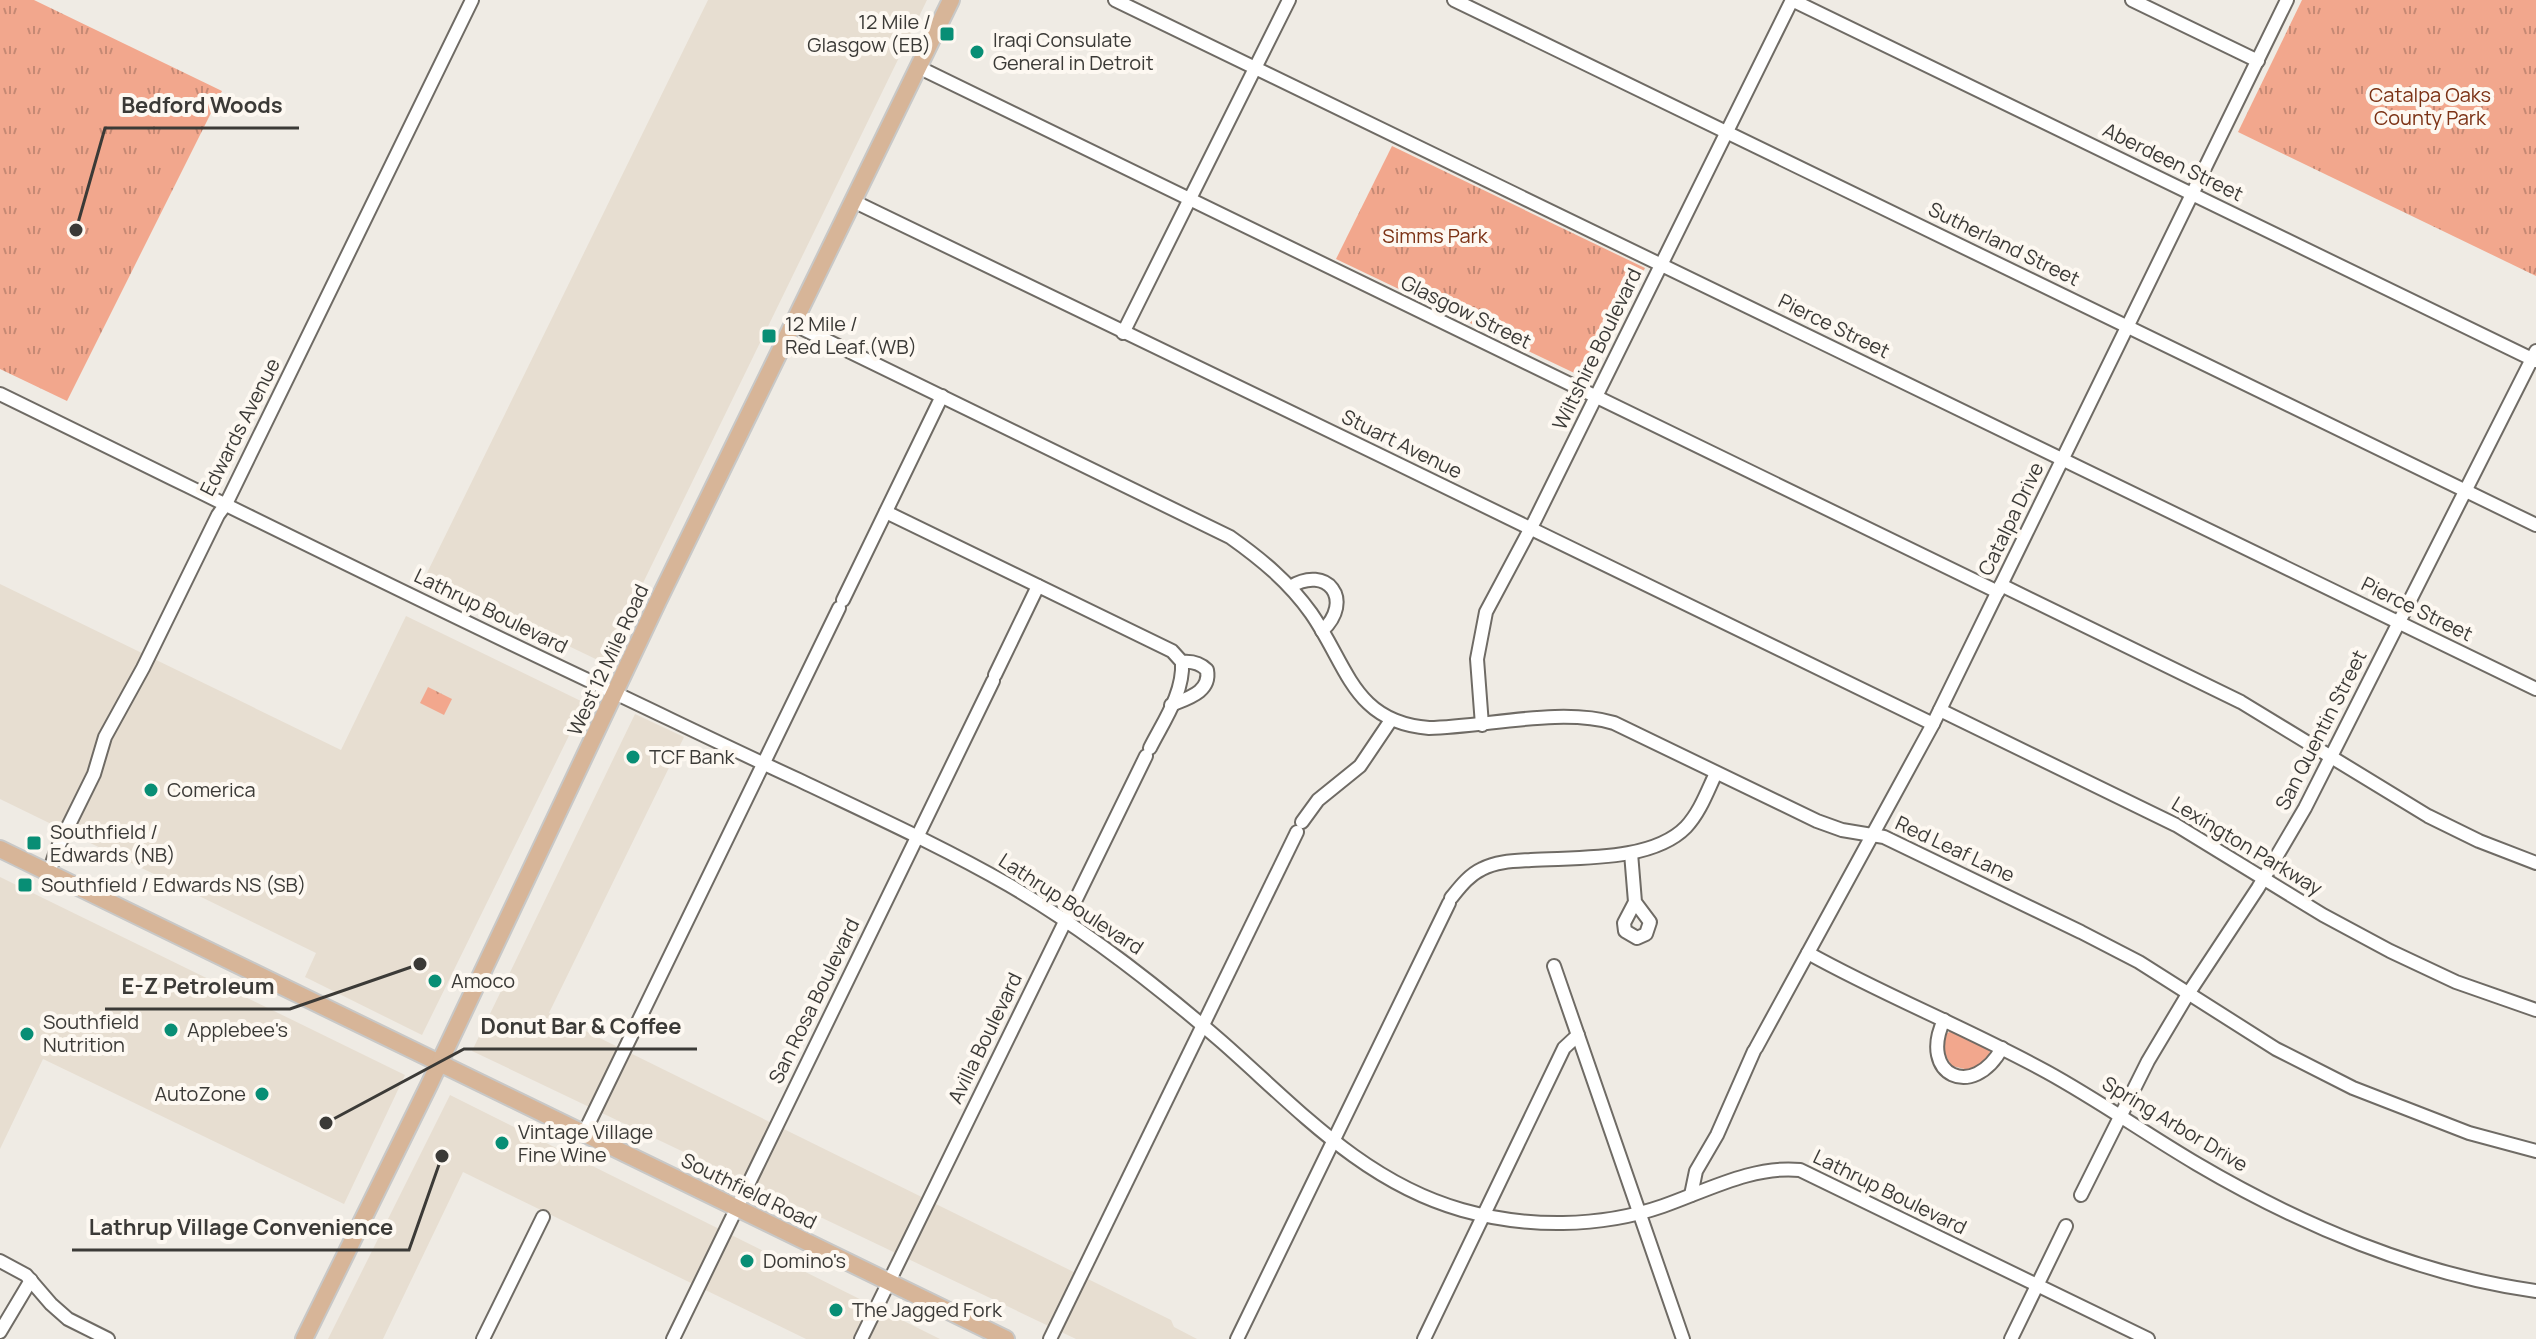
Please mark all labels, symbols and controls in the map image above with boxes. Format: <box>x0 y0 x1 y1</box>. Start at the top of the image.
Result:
place label: 12 Mile / Glasgow (EB) <box>807 8 931 58</box>
marker: 12 Mile / Glasgow (EB) <box>938 25 956 43</box>
place label: Iraqi Consulate General in Detroit <box>993 26 1154 76</box>
marker: Iraqi Consulate General in Detroit <box>968 43 986 61</box>
park label: Catalpa Oaks County Park <box>2369 81 2491 131</box>
callout: Bedford Woods <box>105 82 299 128</box>
text: Bedford Woods <box>121 90 283 120</box>
street label: Aberdeen Street <box>2099 116 2248 207</box>
street label: Sutherland Street <box>1924 195 2084 292</box>
park label: Simms Park <box>1382 222 1489 249</box>
street label: Wiltshire Boulevard <box>1546 263 1647 434</box>
street label: Glasgow Street <box>1397 268 1536 355</box>
street label: Pierce Street <box>1774 287 1894 364</box>
place label: 12 Mile / Red Leaf (WB) <box>785 310 917 360</box>
marker: 12 Mile / Red Leaf (WB) <box>760 327 778 345</box>
street label: Edwards Avenue <box>193 353 286 500</box>
street label: Stuart Avenue <box>1337 403 1467 484</box>
street label: Catalpa Drive <box>1971 458 2050 580</box>
street label: Lathrup Boulevard <box>410 562 572 659</box>
street label: Pierce Street <box>2357 570 2477 647</box>
street label: West 12 Mile Road <box>561 580 654 740</box>
street label: San Quentin Street <box>2269 645 2373 814</box>
place label: TCF Bank <box>649 743 736 770</box>
marker: TCF Bank <box>624 748 642 766</box>
place label: Comerica <box>167 776 256 803</box>
marker: Comerica <box>142 781 160 799</box>
street label: Lexington Parkway <box>2167 790 2328 902</box>
street label: Red Leaf Lane <box>1891 809 2019 888</box>
place label: Southfield / Edwards (NB) <box>50 818 175 868</box>
marker: Southfield / Edwards (NB) <box>25 834 43 852</box>
street label: Lathrup Boulevard <box>994 847 1149 961</box>
place label: Southfield / Edwards NS (SB) <box>41 871 306 898</box>
marker: Southfield / Edwards NS (SB) <box>16 876 34 894</box>
street label: San Rosa Boulevard <box>762 914 865 1088</box>
callout: E-Z Petroleum <box>105 963 290 1009</box>
place label: Amoco <box>451 967 515 994</box>
street label: Avilla Boulevard <box>941 968 1028 1108</box>
text: E-Z Petroleum <box>122 971 274 1001</box>
marker: Amoco <box>426 972 444 990</box>
callout: Donut Bar & Coffee <box>464 1003 697 1049</box>
place label: Southfield Nutrition <box>43 1008 139 1058</box>
text: Donut Bar & Coffee <box>481 1011 681 1041</box>
place label: Applebee's <box>187 1016 288 1043</box>
marker: Applebee's <box>162 1021 180 1039</box>
marker: Southfield Nutrition <box>18 1025 36 1043</box>
street label: Spring Arbor Drive <box>2097 1069 2253 1178</box>
place label: AutoZone <box>154 1080 246 1107</box>
marker: AutoZone <box>253 1085 271 1103</box>
place label: Vintage Village Fine Wine <box>518 1118 653 1168</box>
marker: Vintage Village Fine Wine <box>493 1134 511 1152</box>
street label: Lathrup Boulevard <box>1809 1143 1971 1240</box>
street label: Southfield Road <box>677 1146 821 1235</box>
callout: Lathrup Village Convenience <box>72 1204 409 1250</box>
text: Lathrup Village Convenience <box>89 1212 393 1242</box>
place label: Domino's <box>763 1247 846 1274</box>
marker: Domino's <box>738 1252 756 1270</box>
place label: The Jagged Fork <box>852 1296 1003 1323</box>
marker: The Jagged Fork <box>827 1301 845 1319</box>

